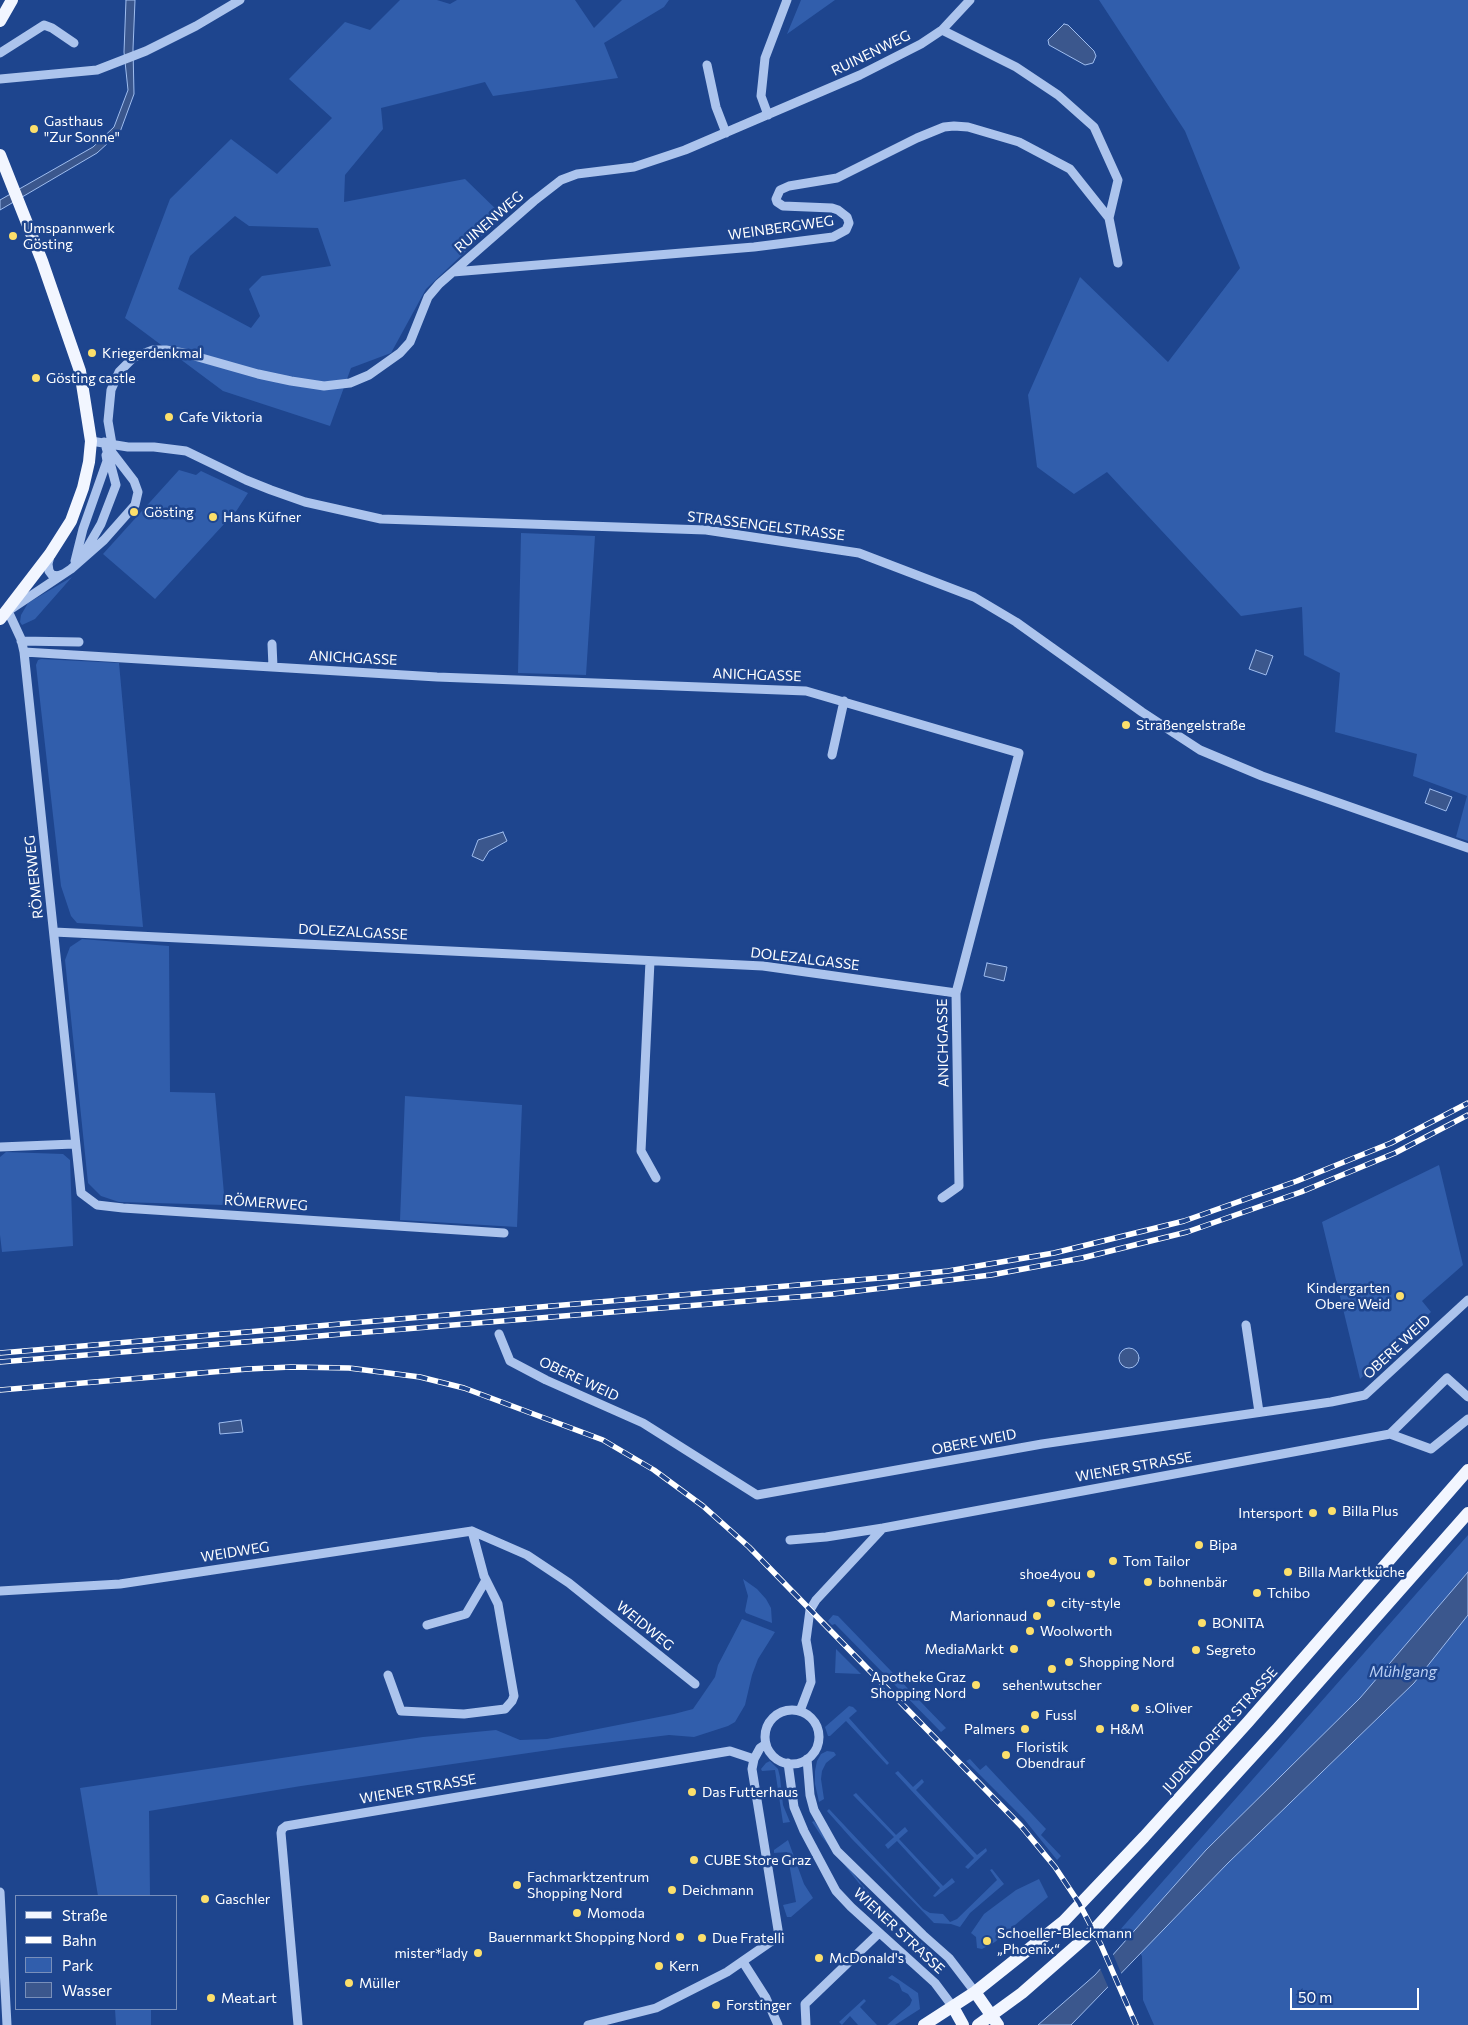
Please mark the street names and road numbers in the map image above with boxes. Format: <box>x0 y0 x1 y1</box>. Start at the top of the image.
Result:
street label: RUINENWEG <box>829 27 913 79</box>
street label: RUINENWEG <box>451 188 527 256</box>
street label: WEINBERGWEG <box>727 212 835 244</box>
street label: STRASSENGELSTRASSE <box>686 508 846 544</box>
street label: ANICHGASSE <box>308 647 398 669</box>
street label: ANICHGASSE <box>712 665 802 685</box>
street label: RÖMERWEG <box>21 834 47 920</box>
street label: DOLEZALGASSE <box>298 921 408 943</box>
street label: DOLEZALGASSE <box>750 944 860 974</box>
street label: ANICHGASSE <box>934 998 952 1088</box>
street label: RÖMERWEG <box>224 1192 308 1214</box>
street label: OBERE WEID <box>1360 1312 1434 1382</box>
street label: OBERE WEID <box>536 1353 622 1405</box>
street label: OBERE WEID <box>930 1426 1018 1458</box>
street label: WIENER STRASSE <box>1074 1448 1194 1486</box>
street label: WEIDWEG <box>199 1538 271 1566</box>
street label: WEIDWEG <box>613 1598 677 1654</box>
street label: JUDENDORFER STRASSE <box>1159 1664 1281 1796</box>
street label: WIENER STRASSE <box>358 1770 478 1808</box>
street label: WIENER STRASSE <box>850 1885 948 1977</box>

